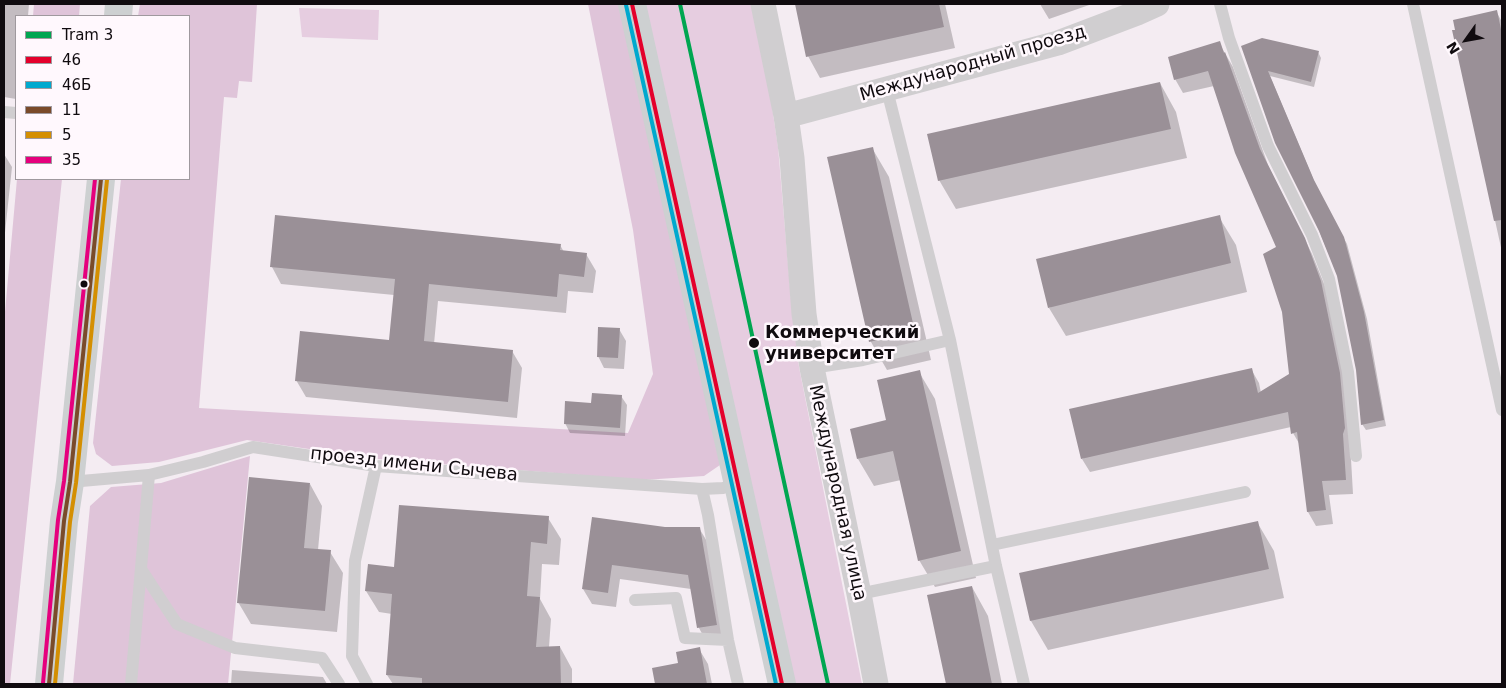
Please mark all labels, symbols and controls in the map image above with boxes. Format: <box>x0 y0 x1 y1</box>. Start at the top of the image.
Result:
legend <box>15 15 190 180</box>
north arrow <box>1441 15 1491 65</box>
street label: Международный проезд <box>857 21 1089 107</box>
text: Tram 3 <box>62 26 113 44</box>
text: N <box>1443 39 1463 57</box>
text: 46 <box>62 51 81 69</box>
text: 46Б <box>62 76 91 94</box>
text: 11 <box>62 101 81 119</box>
text: 5 <box>62 126 72 144</box>
text: 35 <box>62 151 81 169</box>
unlabelled marker <box>79 279 89 289</box>
place label: Коммерческий университет <box>765 322 919 364</box>
marker: Коммерческий университет <box>747 336 761 350</box>
street label: Международная улица <box>804 383 870 603</box>
street label: проезд имени Сычева <box>309 443 519 487</box>

